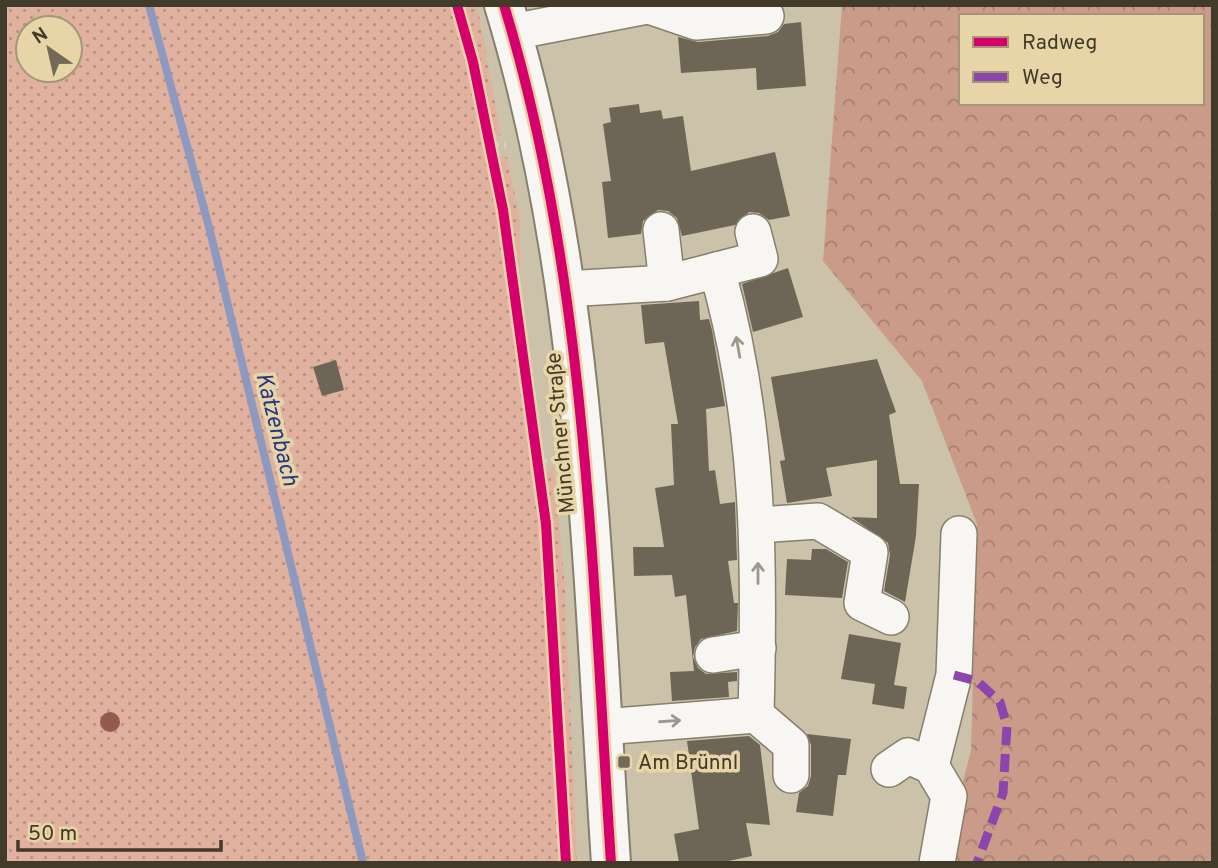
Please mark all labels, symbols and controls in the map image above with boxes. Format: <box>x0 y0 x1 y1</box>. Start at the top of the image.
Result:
north arrow <box>14 14 84 84</box>
legend <box>959 14 1204 105</box>
text: N <box>28 23 53 50</box>
text: Radweg <box>1022 30 1097 57</box>
text: Weg <box>1022 65 1063 92</box>
one-way arrow <box>731 336 744 359</box>
street label: Münchner Straße <box>541 351 582 514</box>
water label: Katzenbach <box>247 370 304 490</box>
one-way arrow <box>751 562 765 585</box>
one-way arrow <box>658 714 680 727</box>
place label: Am Brünnl <box>638 750 738 777</box>
marker: Am Brünnl <box>616 754 632 770</box>
scale bar <box>18 808 220 852</box>
text: 50 m <box>28 821 77 848</box>

